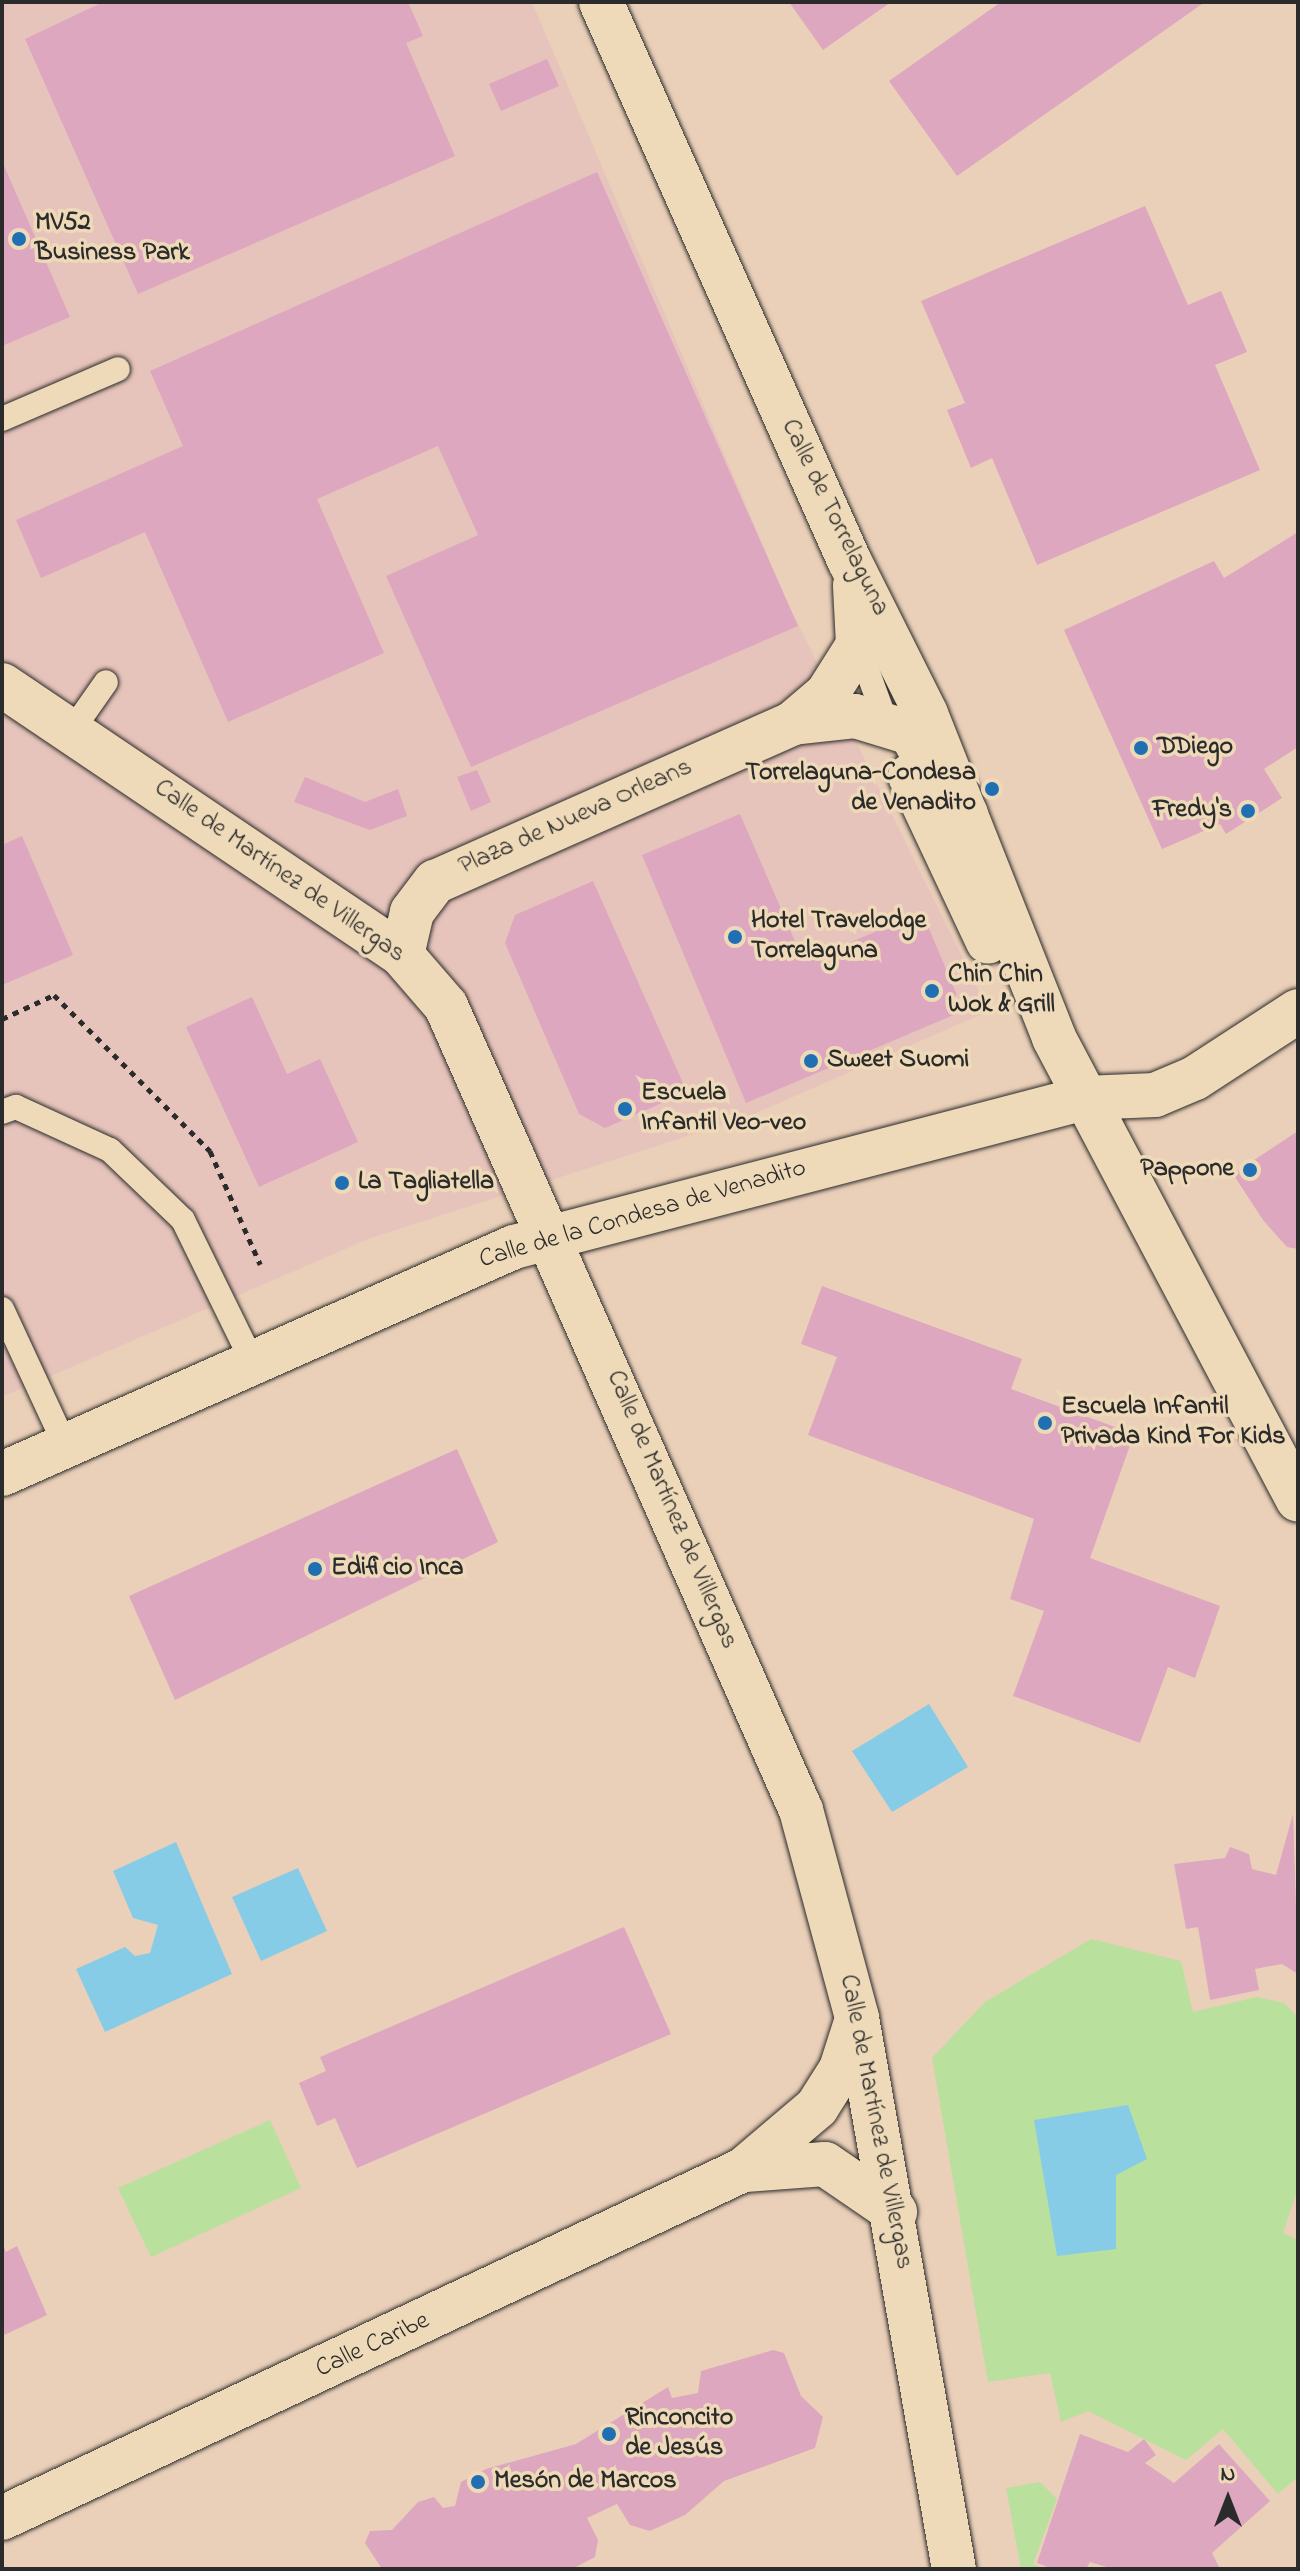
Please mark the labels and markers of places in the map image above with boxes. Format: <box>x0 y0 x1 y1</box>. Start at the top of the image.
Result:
place label: MV52 Business Park <box>35 208 190 270</box>
marker: MV52 Business Park <box>10 230 28 248</box>
place label: DDiego <box>1157 732 1233 764</box>
marker: DDiego <box>1132 739 1150 757</box>
place label: Torrelaguna-Condesa de Venadito <box>745 758 976 820</box>
marker: Torrelaguna-Condesa de Venadito <box>983 780 1001 798</box>
place label: Fredy's <box>1153 795 1232 827</box>
marker: Fredy's <box>1239 802 1257 820</box>
place label: Hotel Travelodge Torrelaguna <box>751 906 926 968</box>
marker: Hotel Travelodge Torrelaguna <box>726 928 744 946</box>
place label: Chin Chin Wok & Grill <box>948 960 1055 1022</box>
marker: Chin Chin Wok & Grill <box>923 982 941 1000</box>
place label: Sweet Suomi <box>827 1045 969 1077</box>
marker: Sweet Suomi <box>802 1052 820 1070</box>
place label: Escuela Infantil Veo-veo <box>641 1078 806 1140</box>
marker: Escuela Infantil Veo-veo <box>616 1100 634 1118</box>
place label: Pappone <box>1140 1154 1234 1186</box>
marker: Pappone <box>1241 1161 1259 1179</box>
place label: La Tagliatella <box>358 1167 494 1199</box>
marker: La Tagliatella <box>333 1174 351 1192</box>
place label: Escuela Infantil Privada Kind For Kids <box>1061 1392 1285 1454</box>
marker: Escuela Infantil Privada Kind For Kids <box>1036 1414 1054 1432</box>
place label: Edificio Inca <box>331 1553 464 1585</box>
marker: Edificio Inca <box>306 1560 324 1578</box>
place label: Rinconcito de Jesús <box>625 2403 733 2464</box>
marker: Rinconcito de Jesús <box>600 2425 618 2443</box>
place label: Mesón de Marcos <box>494 2466 676 2498</box>
marker: Mesón de Marcos <box>469 2473 487 2491</box>

